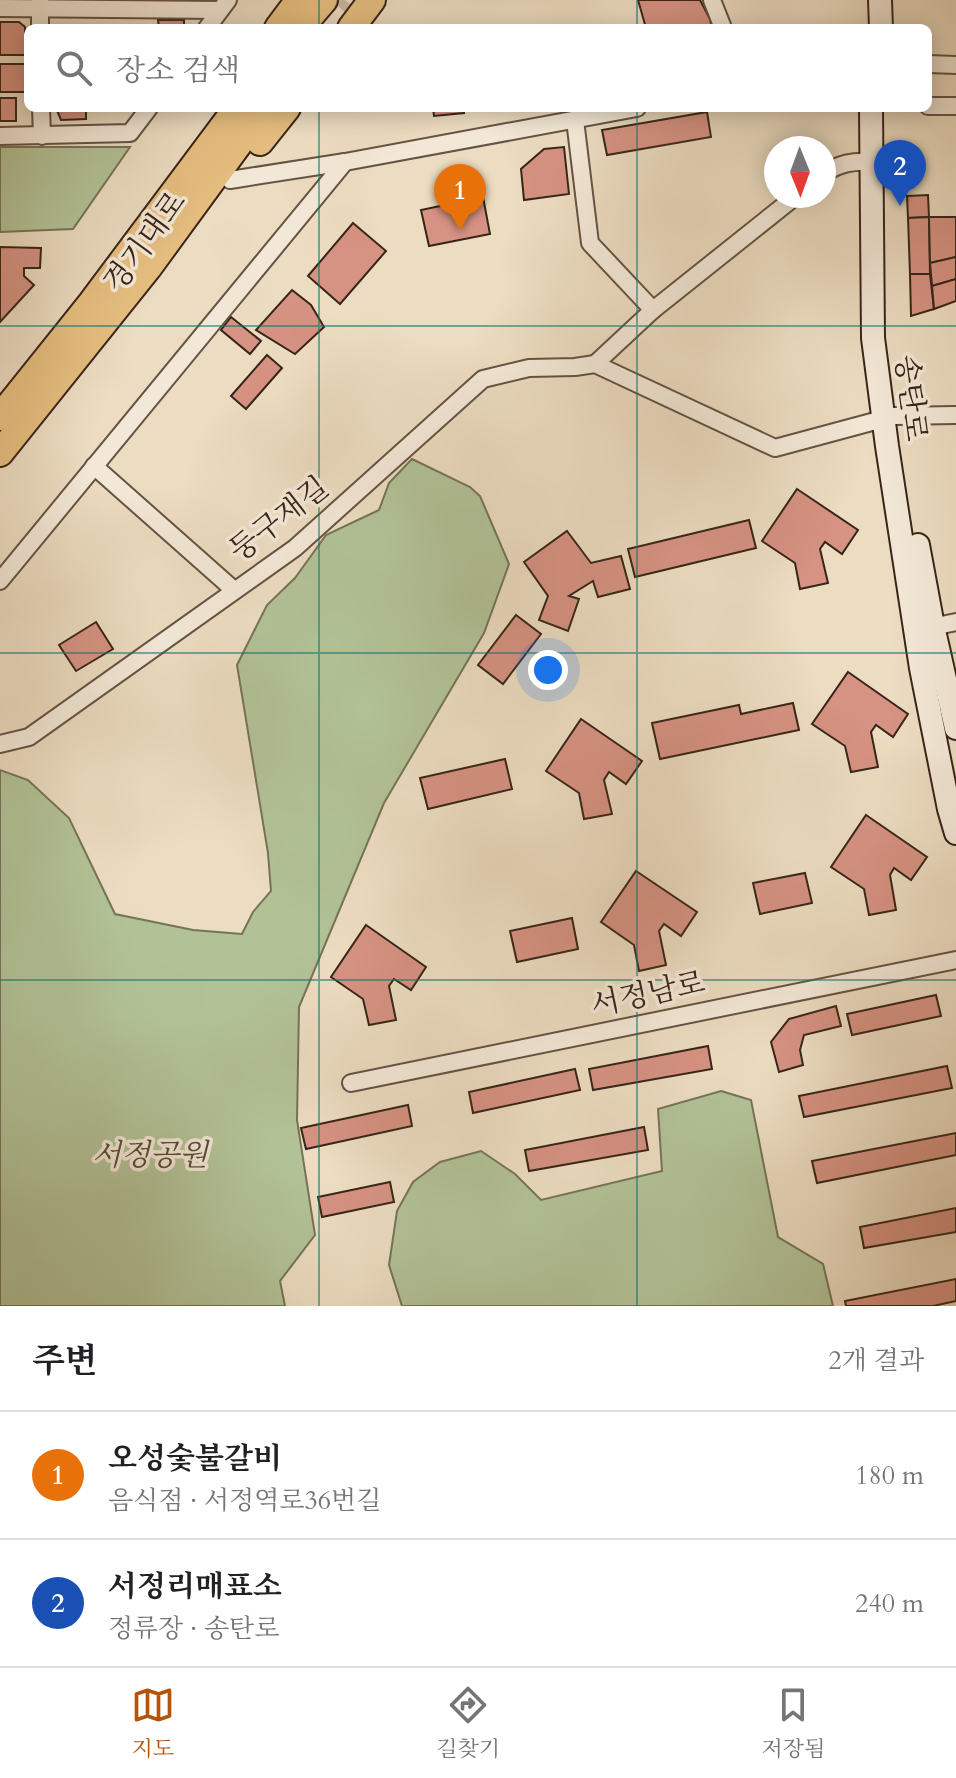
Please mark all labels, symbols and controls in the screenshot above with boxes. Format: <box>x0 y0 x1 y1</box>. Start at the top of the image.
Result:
search box <box>24 24 932 112</box>
icon: search <box>52 46 96 90</box>
text: 장소 검색 <box>116 50 240 91</box>
north arrow <box>764 136 836 208</box>
pin: 2 <box>874 140 926 206</box>
pin: 1 <box>434 164 486 230</box>
street label: 경기대로 <box>94 183 196 301</box>
street label: 송탄로 <box>885 352 937 444</box>
street label: 둥구재길 <box>221 467 337 571</box>
your location <box>528 650 568 690</box>
street label: 서정남로 <box>587 962 709 1026</box>
park label: 서정공원 <box>92 1135 210 1176</box>
text: 주변 <box>32 1338 98 1384</box>
text: 2개 결과 <box>828 1343 924 1378</box>
text: 오성숯불갈비 <box>108 1438 282 1479</box>
text: 1 <box>51 1458 65 1493</box>
text: 180 m <box>855 1458 924 1493</box>
text: 음식점 · 서정역로36번길 <box>108 1483 381 1518</box>
text: 서정리매표소 <box>108 1566 282 1607</box>
text: 2 <box>51 1586 65 1621</box>
text: 240 m <box>855 1586 924 1621</box>
text: 정류장 · 송탄로 <box>108 1611 279 1646</box>
tab: 지도 <box>131 1683 175 1764</box>
tab: 길찾기 <box>436 1683 500 1764</box>
tab: 저장됨 <box>761 1683 825 1764</box>

